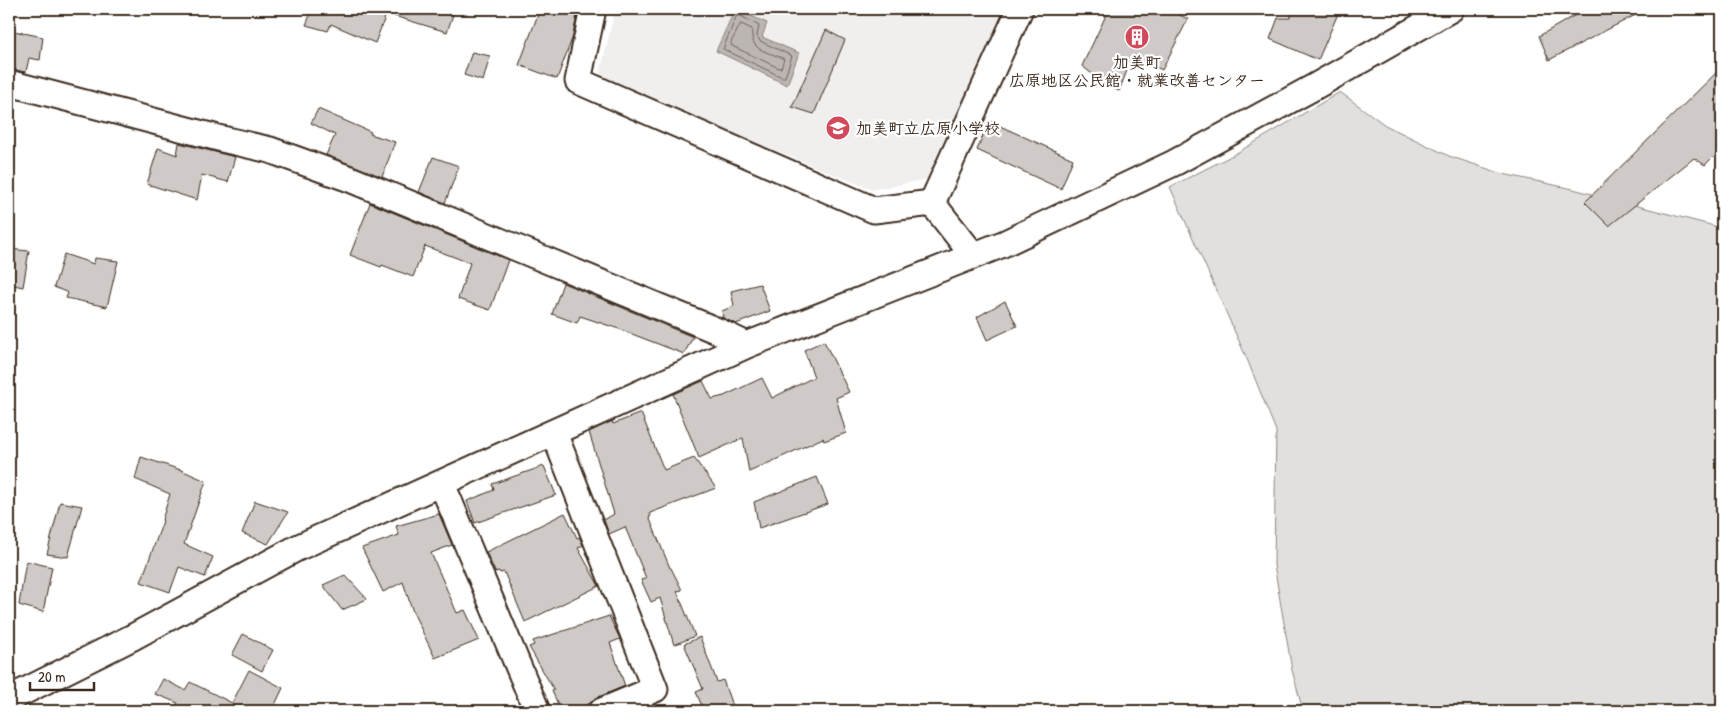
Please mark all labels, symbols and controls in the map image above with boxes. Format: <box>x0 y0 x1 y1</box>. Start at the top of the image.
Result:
building icon: 加美町 広原地区公民館・就業改善センター <box>1124 24 1150 50</box>
place label: 加美町 広原地区公民館・就業改善センター <box>1009 51 1265 91</box>
school or university icon: 加美町立広原小学校 <box>825 115 851 141</box>
place label: 加美町立広原小学校 <box>856 117 1000 139</box>
scale bar <box>30 660 94 692</box>
text: 20 m <box>38 666 65 687</box>

